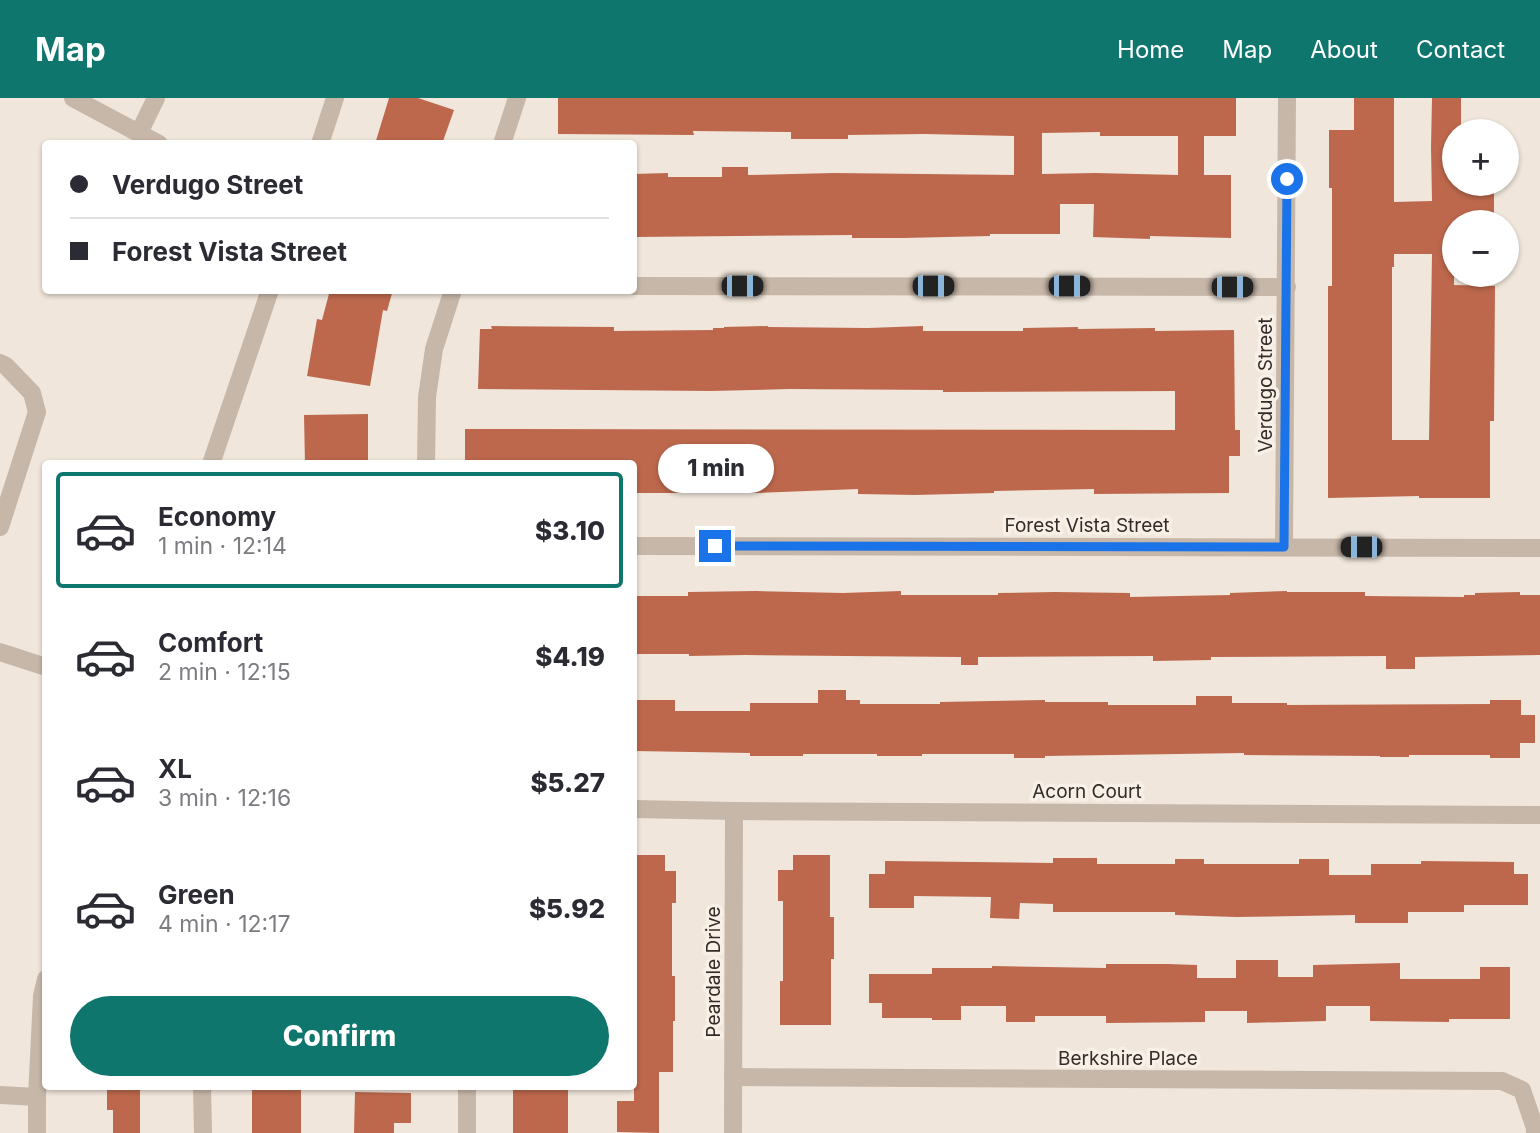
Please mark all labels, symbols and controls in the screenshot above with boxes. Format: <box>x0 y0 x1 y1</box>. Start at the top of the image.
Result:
text: Map <box>35 29 106 69</box>
text: Home <box>1117 35 1184 64</box>
text: Map <box>1222 35 1272 64</box>
text: About <box>1310 35 1378 64</box>
text: Contact <box>1416 35 1505 64</box>
map controls <box>1442 119 1519 287</box>
button: + <box>1442 119 1519 196</box>
route start <box>1271 163 1303 195</box>
text: Verdugo Street <box>112 169 303 200</box>
button: − <box>1442 210 1519 287</box>
text: Forest Vista Street <box>112 236 347 267</box>
car <box>722 276 764 297</box>
car <box>913 276 955 297</box>
car <box>1049 276 1091 297</box>
car <box>1212 277 1254 298</box>
street label: Verdugo Street <box>1254 318 1277 452</box>
callout: 1 min <box>657 444 773 494</box>
text: 1 min <box>687 454 745 482</box>
icon: car <box>74 499 137 562</box>
text: Economy <box>158 501 276 532</box>
street label: Forest Vista Street <box>1004 514 1170 537</box>
text: $3.10 <box>535 515 605 546</box>
route end <box>699 530 731 562</box>
text: 1 min · 12:14 <box>158 532 287 560</box>
car <box>1341 537 1383 558</box>
icon: car <box>74 625 137 688</box>
text: Comfort <box>158 627 263 658</box>
text: $4.19 <box>535 641 605 672</box>
text: 2 min · 12:15 <box>158 658 291 686</box>
icon: car <box>74 751 137 814</box>
text: XL <box>158 753 192 784</box>
text: $5.27 <box>530 767 605 798</box>
street label: Acorn Court <box>1032 780 1142 803</box>
text: 3 min · 12:16 <box>158 784 291 812</box>
icon: car <box>74 877 137 940</box>
text: Green <box>158 879 235 910</box>
text: $5.92 <box>529 893 605 924</box>
street label: Peardale Drive <box>702 906 725 1038</box>
text: 4 min · 12:17 <box>158 910 291 938</box>
button: Confirm <box>70 996 609 1076</box>
street label: Berkshire Place <box>1058 1047 1198 1070</box>

